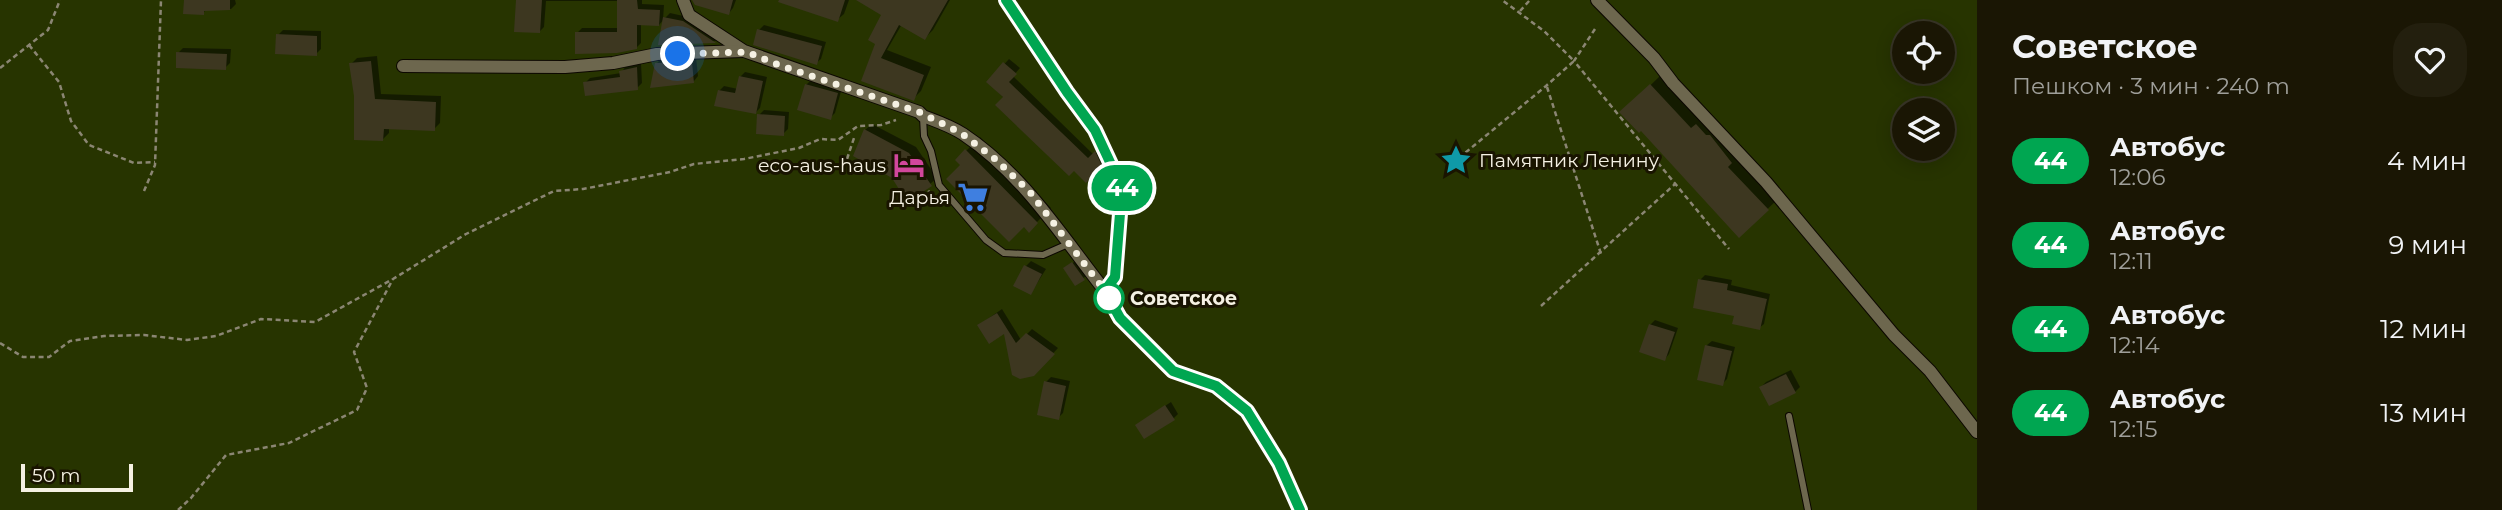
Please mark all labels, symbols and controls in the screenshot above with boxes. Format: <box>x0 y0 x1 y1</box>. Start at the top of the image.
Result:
map controls <box>1892 21 1955 161</box>
button: locate <box>1892 21 1955 84</box>
button: heart <box>2393 23 2467 97</box>
text: Советское <box>2012 26 2198 66</box>
your location <box>660 36 695 71</box>
text: Пешком · 3 мин · 240 m <box>2012 72 2290 100</box>
button: layers <box>1892 98 1955 161</box>
text: Автобус <box>2110 131 2225 163</box>
place icon: Памятник Ленину <box>1439 143 1473 177</box>
text: 4 мин <box>2387 145 2467 177</box>
text: 44 <box>2034 146 2067 175</box>
hotel icon: eco-aus-haus <box>892 148 926 182</box>
place label: Памятник Ленину <box>1479 149 1660 172</box>
place label: eco-aus-haus <box>758 154 886 177</box>
text: 12:06 <box>2110 163 2165 191</box>
line badge: 44 <box>1090 165 1154 211</box>
text: 44 <box>1105 173 1139 202</box>
supermarket icon: Дарья <box>956 180 990 214</box>
place label: Дарья <box>889 186 950 209</box>
text: Автобус <box>2110 215 2225 247</box>
text: 9 мин <box>2388 229 2467 261</box>
text: 44 <box>2034 230 2067 259</box>
text: 12:11 <box>2110 247 2153 275</box>
marker: Советское <box>1094 283 1124 313</box>
place label: Советское <box>1130 287 1237 310</box>
text: Автобус <box>2110 299 2225 331</box>
text: 12 мин <box>2380 313 2467 345</box>
text: 44 <box>2034 314 2067 343</box>
text: 12:14 <box>2110 331 2160 359</box>
text: Автобус <box>2110 383 2225 415</box>
text: 13 мин <box>2380 397 2467 429</box>
text: 44 <box>2034 398 2067 427</box>
text: 12:15 <box>2110 415 2158 443</box>
scale bar <box>21 461 133 493</box>
text: 50 m <box>32 464 80 487</box>

